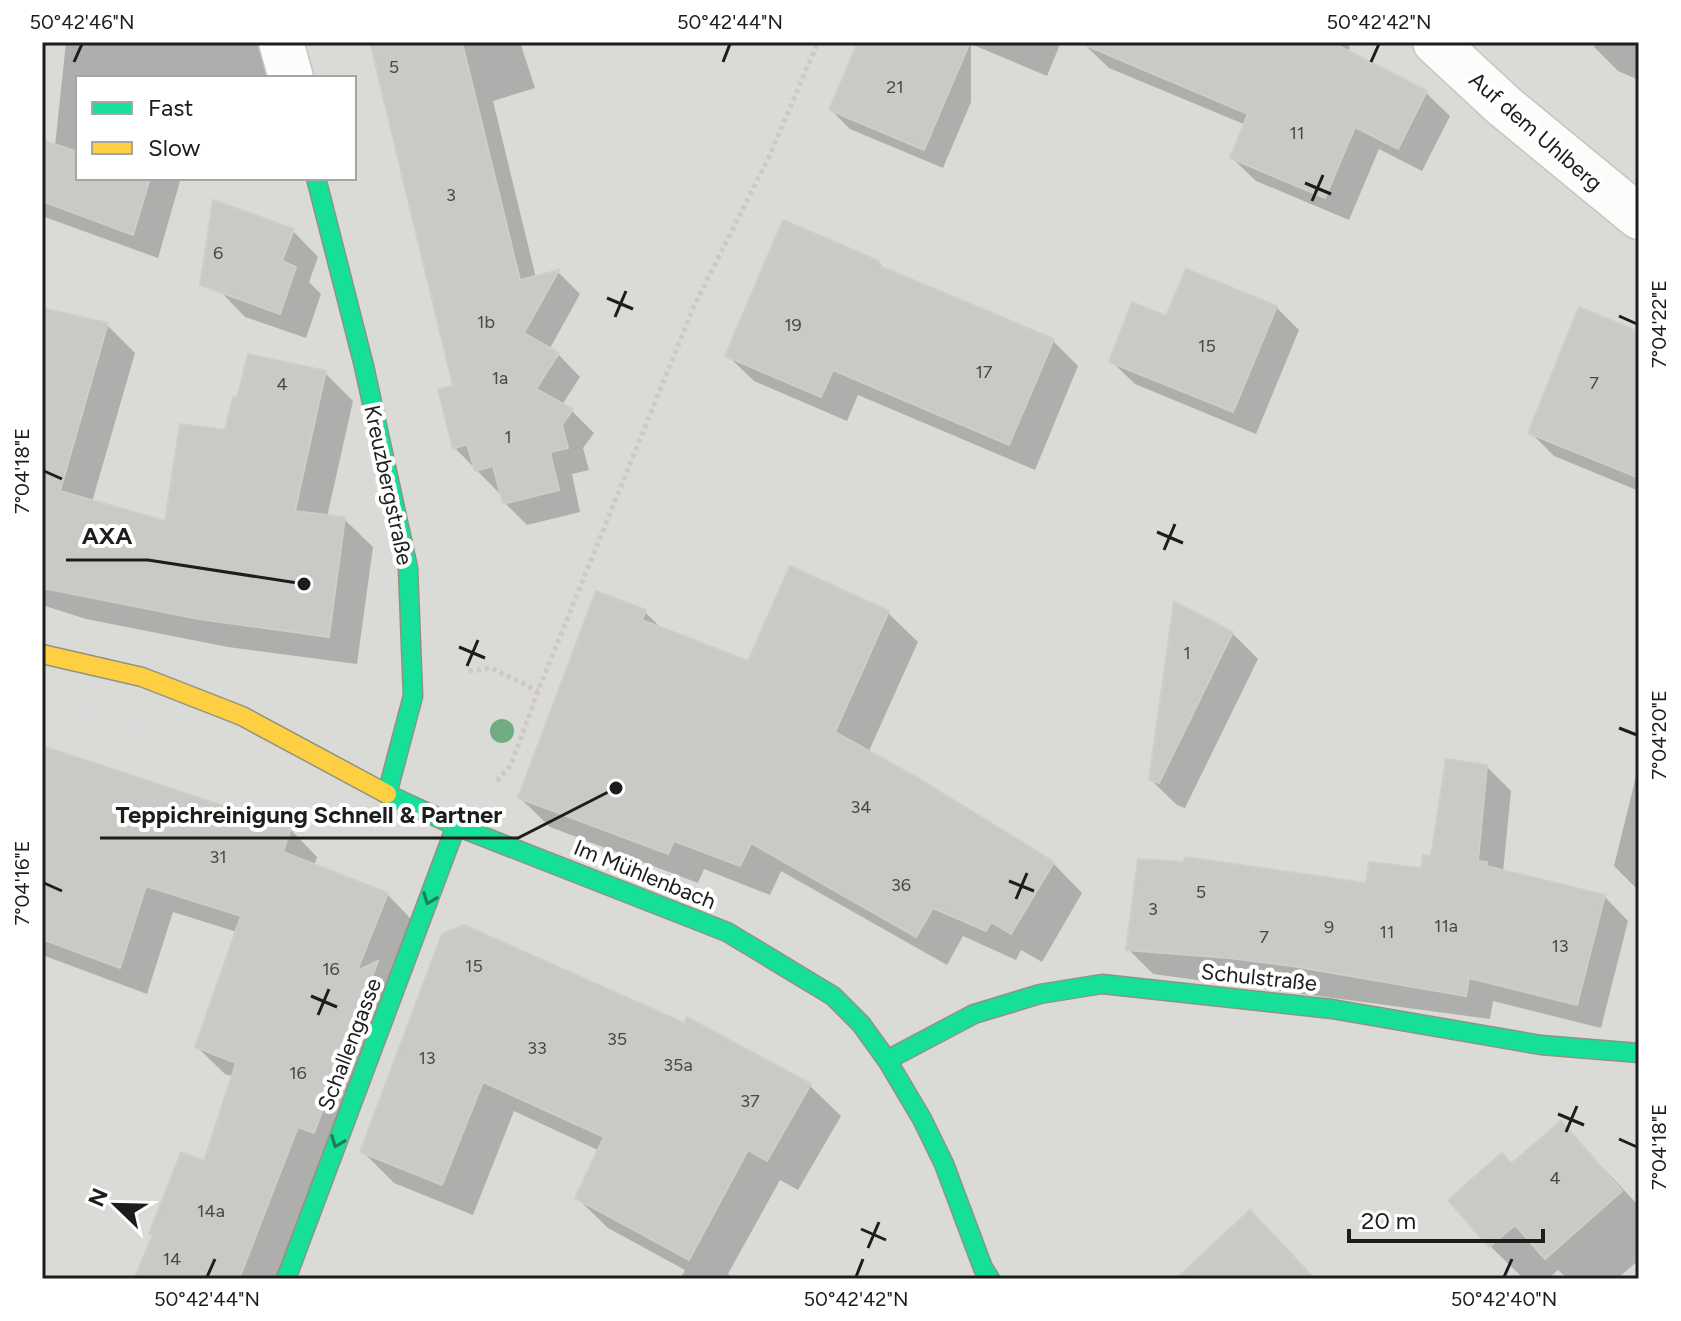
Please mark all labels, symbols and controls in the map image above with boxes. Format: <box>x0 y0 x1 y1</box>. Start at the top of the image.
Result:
text: 50°42'46"N <box>30 10 134 34</box>
text: 50°42'44"N <box>677 10 783 34</box>
text: 50°42'42"N <box>1327 10 1431 34</box>
house number: 5 <box>389 56 399 78</box>
street label: Auf dem Uhlberg <box>1464 66 1608 197</box>
legend <box>76 76 356 180</box>
house number: 21 <box>886 76 904 98</box>
text: Fast <box>148 93 193 122</box>
house number: 11 <box>1290 122 1304 144</box>
text: Slow <box>148 133 201 162</box>
house number: 3 <box>446 184 456 206</box>
house number: 6 <box>213 242 223 264</box>
text: 7°04'22"E <box>1647 280 1671 368</box>
house number: 1b <box>477 311 495 333</box>
house number: 19 <box>784 314 802 336</box>
house number: 15 <box>1198 335 1216 357</box>
house number: 17 <box>975 361 993 383</box>
house number: 1a <box>492 367 508 389</box>
house number: 7 <box>1589 372 1599 394</box>
house number: 4 <box>276 373 288 395</box>
street label: Kreuzbergstraße <box>358 403 419 568</box>
house number: 1 <box>504 426 512 448</box>
text: 7°04'18"E <box>10 428 34 514</box>
callout: AXA <box>66 512 148 560</box>
text: AXA <box>82 521 132 550</box>
house number: 1 <box>1183 642 1191 664</box>
text: 7°04'20"E <box>1647 690 1671 780</box>
callout: Teppichreinigung Schnell & Partner <box>100 790 518 838</box>
house number: 34 <box>851 796 871 818</box>
text: Teppichreinigung Schnell & Partner <box>116 800 502 829</box>
street label: Im Mühlenbach <box>570 834 720 915</box>
text: 7°04'16"E <box>10 840 34 926</box>
house number: 31 <box>209 846 227 868</box>
house number: 36 <box>891 874 911 896</box>
house number: 5 <box>1196 881 1206 903</box>
one-way arrow <box>422 891 439 905</box>
house number: 3 <box>1148 898 1158 920</box>
house number: 11a <box>1434 915 1458 937</box>
house number: 9 <box>1324 916 1334 938</box>
house number: 11 <box>1380 921 1394 943</box>
house number: 7 <box>1259 926 1269 948</box>
house number: 13 <box>1551 935 1569 957</box>
house number: 15 <box>465 955 483 977</box>
house number: 16 <box>322 958 340 980</box>
street label: Schulstraße <box>1200 958 1318 997</box>
street label: Schallengasse <box>312 974 387 1114</box>
house number: 35 <box>607 1028 627 1050</box>
house number: 33 <box>527 1037 547 1059</box>
house number: 13 <box>418 1047 436 1069</box>
house number: 35a <box>663 1054 693 1076</box>
house number: 16 <box>289 1062 307 1084</box>
house number: 37 <box>740 1090 760 1112</box>
text: 7°04'18"E <box>1647 1104 1671 1190</box>
one-way arrow <box>330 1134 347 1148</box>
north arrow <box>76 1165 156 1245</box>
house number: 4 <box>1549 1167 1561 1189</box>
text: N <box>82 1184 114 1210</box>
scale bar <box>1349 1193 1543 1243</box>
house number: 14a <box>197 1200 225 1222</box>
text: 20 m <box>1361 1206 1416 1235</box>
house number: 14 <box>163 1248 181 1270</box>
text: 50°42'44"N <box>154 1287 260 1311</box>
text: 50°42'42"N <box>804 1287 908 1311</box>
text: 50°42'40"N <box>1451 1287 1557 1311</box>

